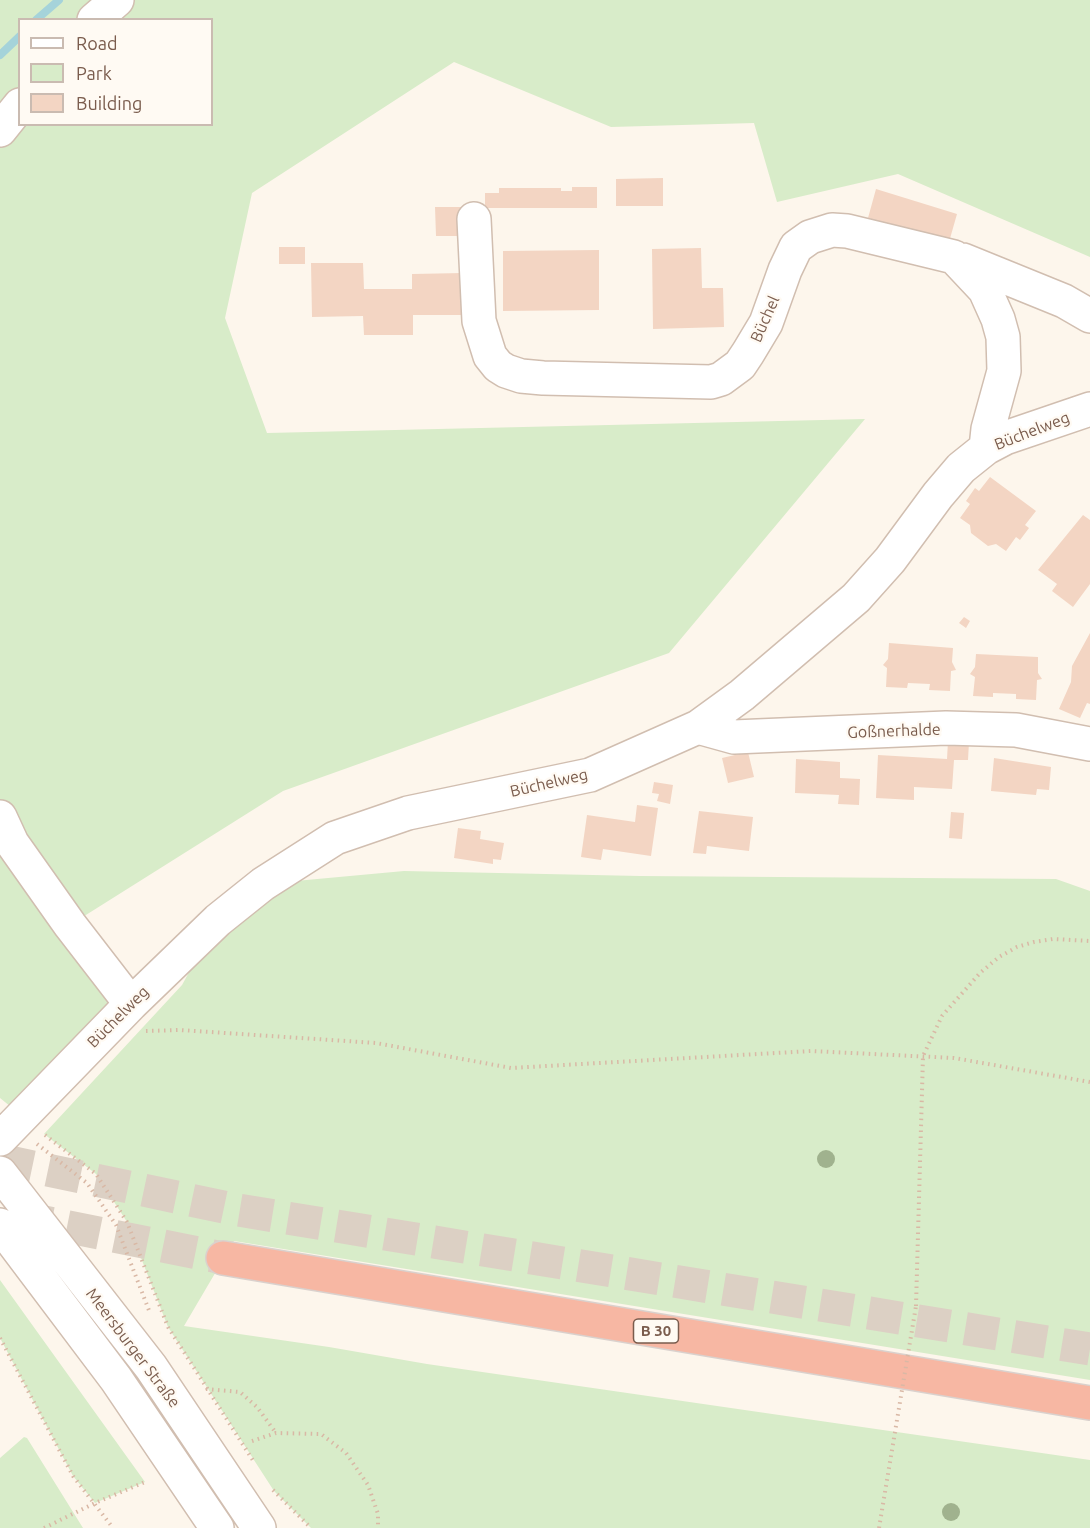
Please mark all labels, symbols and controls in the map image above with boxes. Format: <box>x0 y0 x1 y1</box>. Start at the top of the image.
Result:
legend <box>18 18 213 126</box>
text: Road <box>76 33 118 53</box>
text: Park <box>76 63 112 83</box>
text: Building <box>76 93 142 113</box>
street label: Büchel <box>746 293 784 345</box>
street label: Büchelweg <box>992 408 1072 454</box>
street label: Goßnerhalde <box>847 720 941 742</box>
street label: Büchelweg <box>508 765 590 801</box>
street label: Büchelweg <box>83 982 153 1052</box>
street label: Meersburger Straße <box>82 1285 184 1411</box>
road number: B 30 <box>634 1319 678 1343</box>

